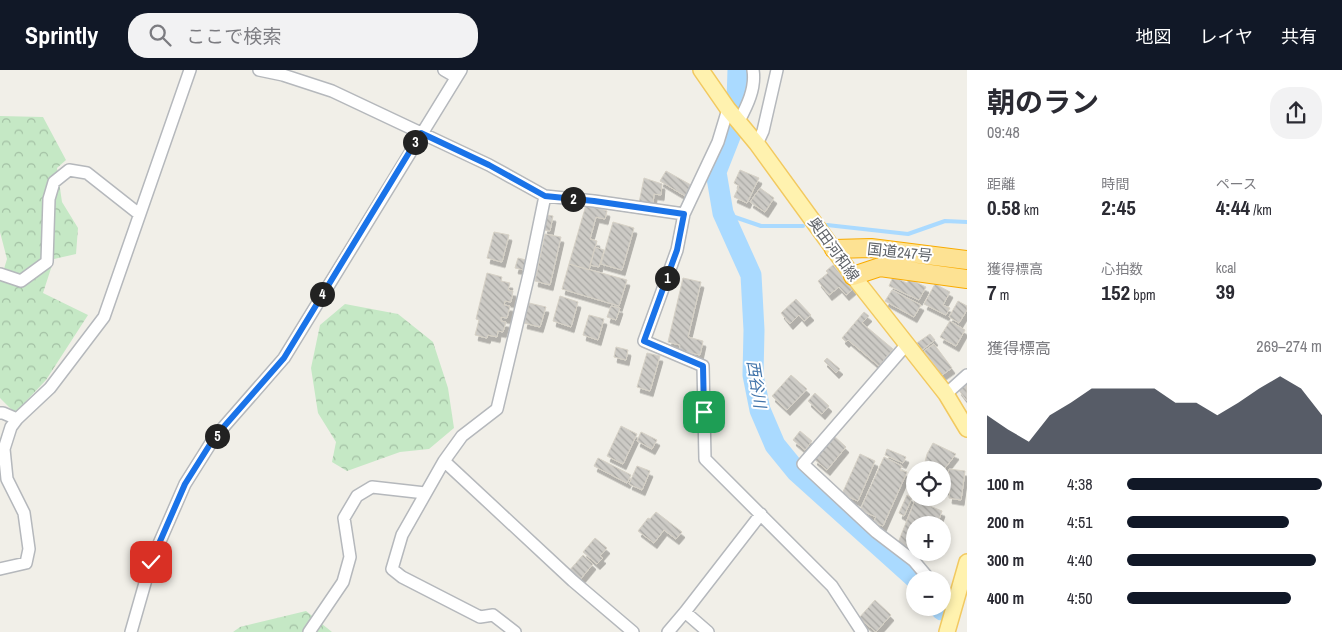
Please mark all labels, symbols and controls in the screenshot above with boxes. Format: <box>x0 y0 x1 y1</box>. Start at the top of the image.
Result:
search box <box>128 13 478 58</box>
text: Sprintly <box>25 19 98 51</box>
icon: search <box>146 21 174 49</box>
text: ここで検索 <box>186 23 281 49</box>
text: 地図 <box>1136 24 1172 49</box>
text: レイヤ <box>1200 24 1253 49</box>
text: 共有 <box>1281 24 1317 49</box>
text: 朝のラン <box>987 83 1099 121</box>
button: share <box>1270 87 1322 139</box>
text: 09:48 <box>987 121 1020 143</box>
pin: 3 <box>402 130 428 154</box>
text: 3 <box>412 133 419 151</box>
text: 距離 <box>987 175 1015 193</box>
text: 時間 <box>1101 175 1129 193</box>
text: ペース <box>1216 175 1257 193</box>
pin: 2 <box>560 186 586 212</box>
text: 2 <box>570 190 577 208</box>
text: 0.58 <box>987 193 1021 222</box>
text: 2:45 <box>1101 193 1136 222</box>
text: 4:44 <box>1216 193 1250 222</box>
text: km <box>1021 201 1039 219</box>
text: /km <box>1250 201 1272 219</box>
street label: 奥田河和線 <box>803 212 865 286</box>
street label: 国道247号 <box>866 238 934 266</box>
text: kcal <box>1216 259 1236 277</box>
text: 獲得標高 <box>987 260 1043 278</box>
text: 心拍数 <box>1101 260 1143 278</box>
pin: 1 <box>654 266 680 290</box>
text: 1 <box>664 269 671 287</box>
text: 39 <box>1216 277 1235 306</box>
text: 7 <box>987 278 997 307</box>
text: 152 <box>1101 278 1130 307</box>
pin: 4 <box>310 282 334 306</box>
text: 4 <box>319 285 326 303</box>
text: m <box>997 286 1009 304</box>
text: bpm <box>1130 286 1156 304</box>
text: 269–274 m <box>1256 335 1322 357</box>
text: 獲得標高 <box>987 337 1051 359</box>
water label: 西谷川 <box>742 359 772 411</box>
pin <box>683 391 725 433</box>
icon: arrive <box>690 398 718 426</box>
pin: 5 <box>204 424 230 448</box>
text: 5 <box>214 427 221 445</box>
map controls <box>906 461 951 616</box>
button: locate <box>906 461 951 506</box>
text: 100 m <box>987 473 1024 495</box>
text: 4:38 <box>1067 473 1093 495</box>
text: 200 m <box>987 511 1024 533</box>
text: 4:51 <box>1067 511 1093 533</box>
button: + <box>906 516 951 561</box>
pin <box>130 541 172 583</box>
icon: check <box>137 548 165 576</box>
text: 300 m <box>987 549 1024 571</box>
text: 4:40 <box>1067 549 1093 571</box>
button: − <box>906 571 951 616</box>
text: 400 m <box>987 587 1024 609</box>
text: 4:50 <box>1067 587 1093 609</box>

